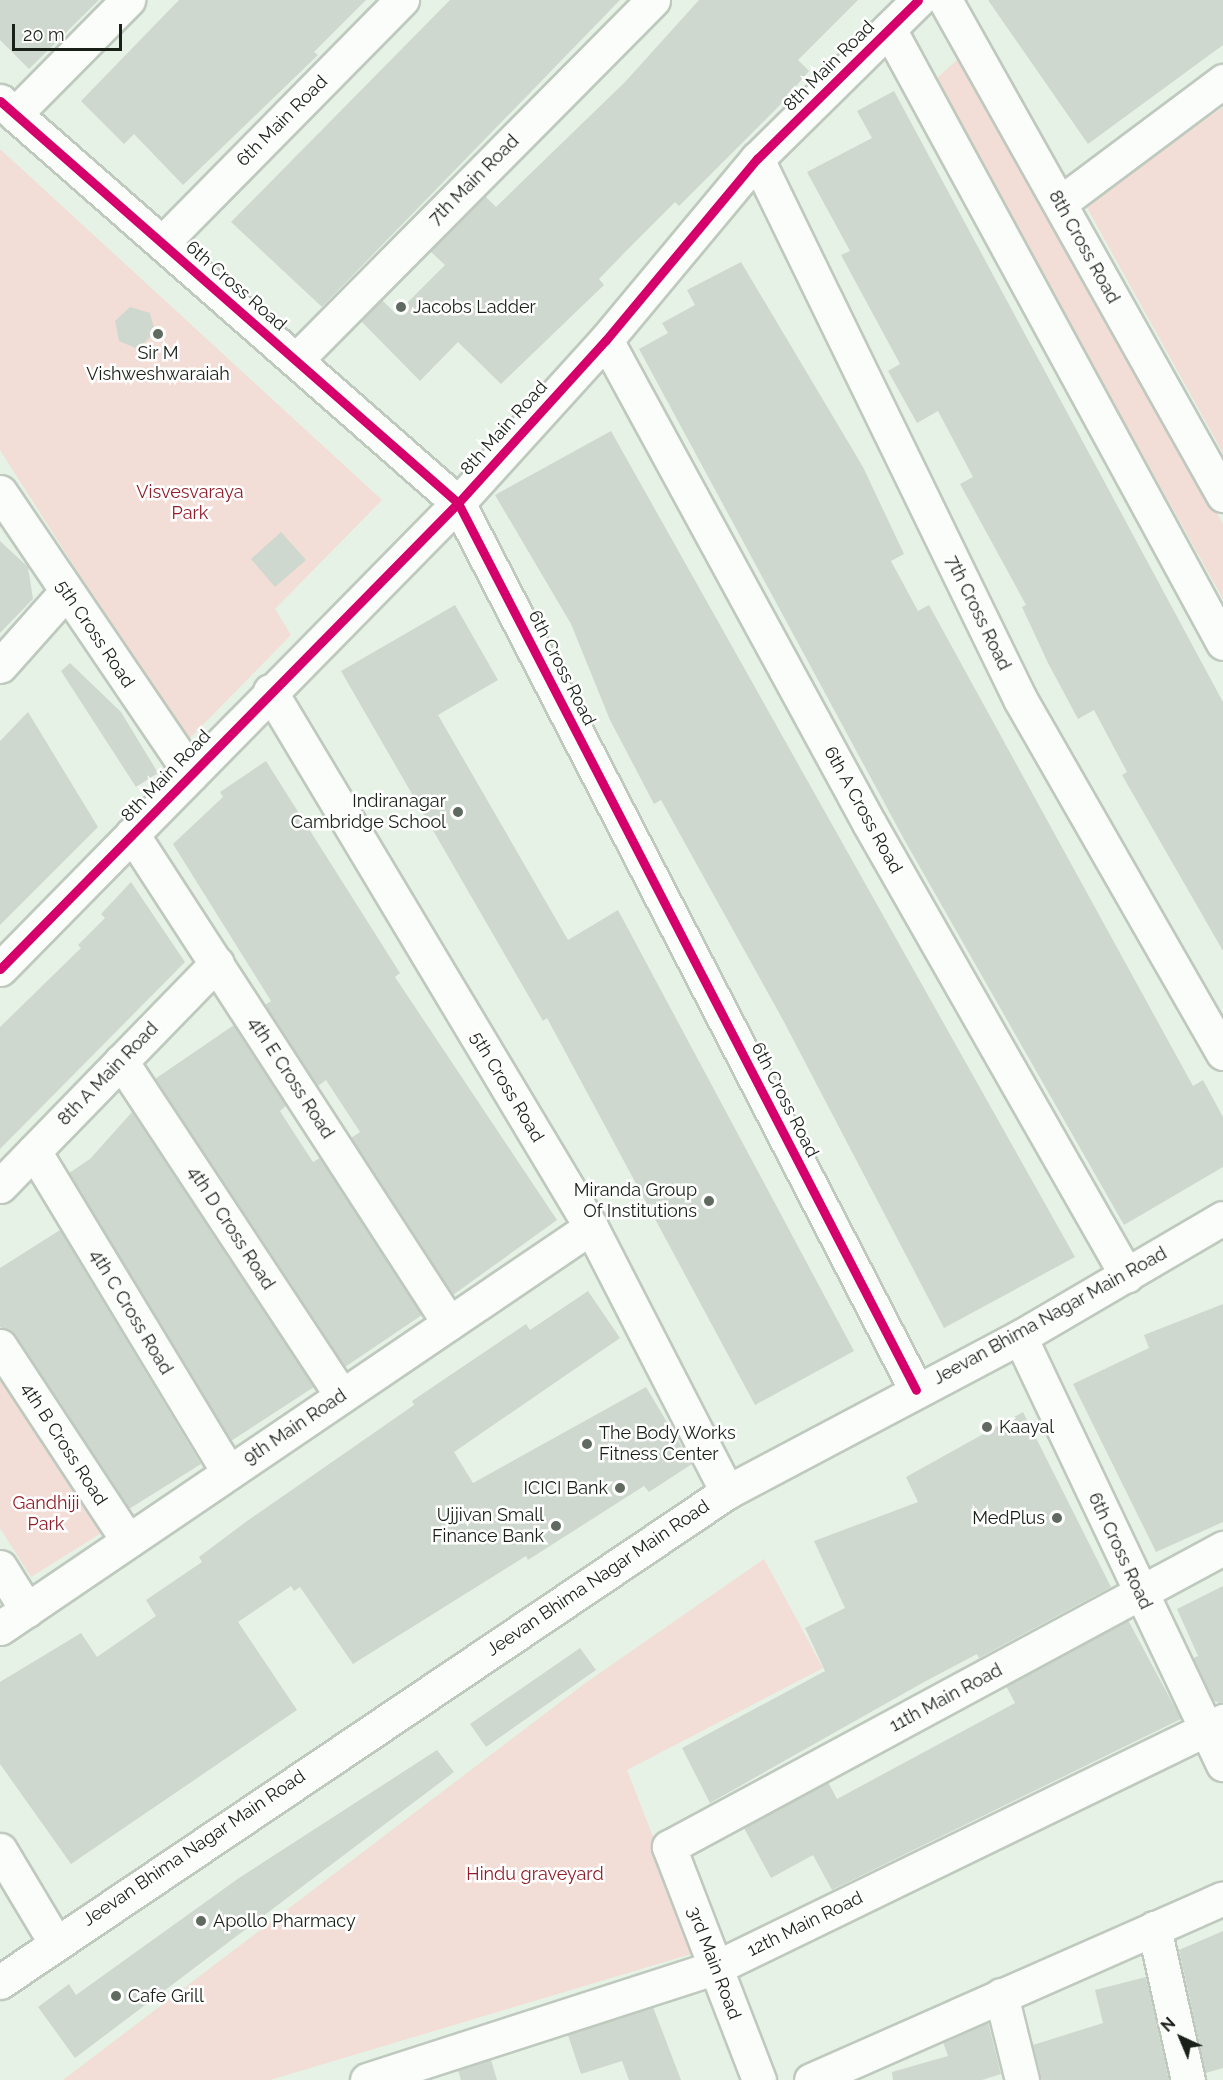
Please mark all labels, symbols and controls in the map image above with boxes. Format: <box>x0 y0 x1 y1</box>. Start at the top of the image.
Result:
scale bar <box>15 12 124 50</box>
street label: 8th Main Road <box>779 16 879 116</box>
text: 20 m <box>23 24 65 45</box>
street label: 6th Main Road <box>232 71 332 171</box>
street label: 7th Main Road <box>424 130 524 230</box>
street label: 8th Cross Road <box>1044 187 1124 307</box>
street label: 6th Cross Road <box>181 236 291 336</box>
place label: Jacobs Ladder <box>413 296 536 318</box>
marker: Jacobs Ladder <box>394 300 408 314</box>
marker: Sir M Vishweshwaraiah <box>151 327 165 341</box>
place label: Sir M Vishweshwaraiah <box>86 343 230 386</box>
street label: 8th Main Road <box>456 376 552 480</box>
park label: Visvesvaraya Park <box>136 482 244 524</box>
street label: 7th Cross Road <box>941 552 1015 674</box>
street label: 5th Cross Road <box>51 576 139 692</box>
street label: 6th Cross Road <box>524 607 600 729</box>
street label: 8th Main Road <box>117 726 215 826</box>
street label: 6th A Cross Road <box>819 742 907 878</box>
place label: Indiranagar Cambridge School <box>291 791 446 834</box>
marker: Indiranagar Cambridge School <box>451 805 465 819</box>
street label: 4th E Cross Road <box>244 1013 338 1143</box>
street label: 8th A Main Road <box>53 1017 163 1131</box>
street label: 5th Cross Road <box>466 1028 548 1146</box>
street label: 6th Cross Road <box>747 1039 823 1161</box>
street label: 4th D Cross Road <box>183 1162 279 1294</box>
place label: Miranda Group Of Institutions <box>574 1180 697 1222</box>
marker: Miranda Group Of Institutions <box>702 1194 716 1208</box>
street label: Jeevan Bhima Nagar Main Road <box>929 1243 1171 1389</box>
street label: 4th C Cross Road <box>85 1246 177 1378</box>
street label: 4th B Cross Road <box>16 1379 112 1509</box>
street label: 9th Main Road <box>239 1385 351 1469</box>
place label: Kaayal <box>999 1416 1054 1438</box>
marker: Kaayal <box>980 1420 994 1434</box>
place label: The Body Works Fitness Center <box>599 1423 737 1466</box>
marker: The Body Works Fitness Center <box>580 1437 594 1451</box>
place label: ICICI Bank <box>523 1477 608 1499</box>
marker: ICICI Bank <box>613 1481 627 1495</box>
street label: 6th Cross Road <box>1084 1489 1156 1613</box>
park label: Gandhiji Park <box>13 1493 79 1536</box>
street label: Jeevan Bhima Nagar Main Road <box>482 1495 714 1661</box>
place label: Ujjivan Small Finance Bank <box>432 1505 544 1547</box>
place label: MedPlus <box>972 1507 1045 1529</box>
marker: MedPlus <box>1050 1511 1064 1525</box>
marker: Ujjivan Small Finance Bank <box>549 1519 563 1533</box>
street label: 11th Main Road <box>886 1659 1006 1737</box>
street label: Jeevan Bhima Nagar Main Road <box>78 1765 310 1931</box>
park label: Hindu graveyard <box>466 1863 604 1885</box>
street label: 12th Main Road <box>744 1887 866 1961</box>
street label: 3rd Main Road <box>683 1904 745 2022</box>
place label: Apollo Pharmacy <box>213 1910 356 1932</box>
marker: Apollo Pharmacy <box>194 1914 208 1928</box>
place label: Cafe Grill <box>128 1985 204 2007</box>
marker: Cafe Grill <box>109 1989 123 2003</box>
north arrow <box>1151 2008 1211 2068</box>
text: N <box>1157 2014 1179 2036</box>

